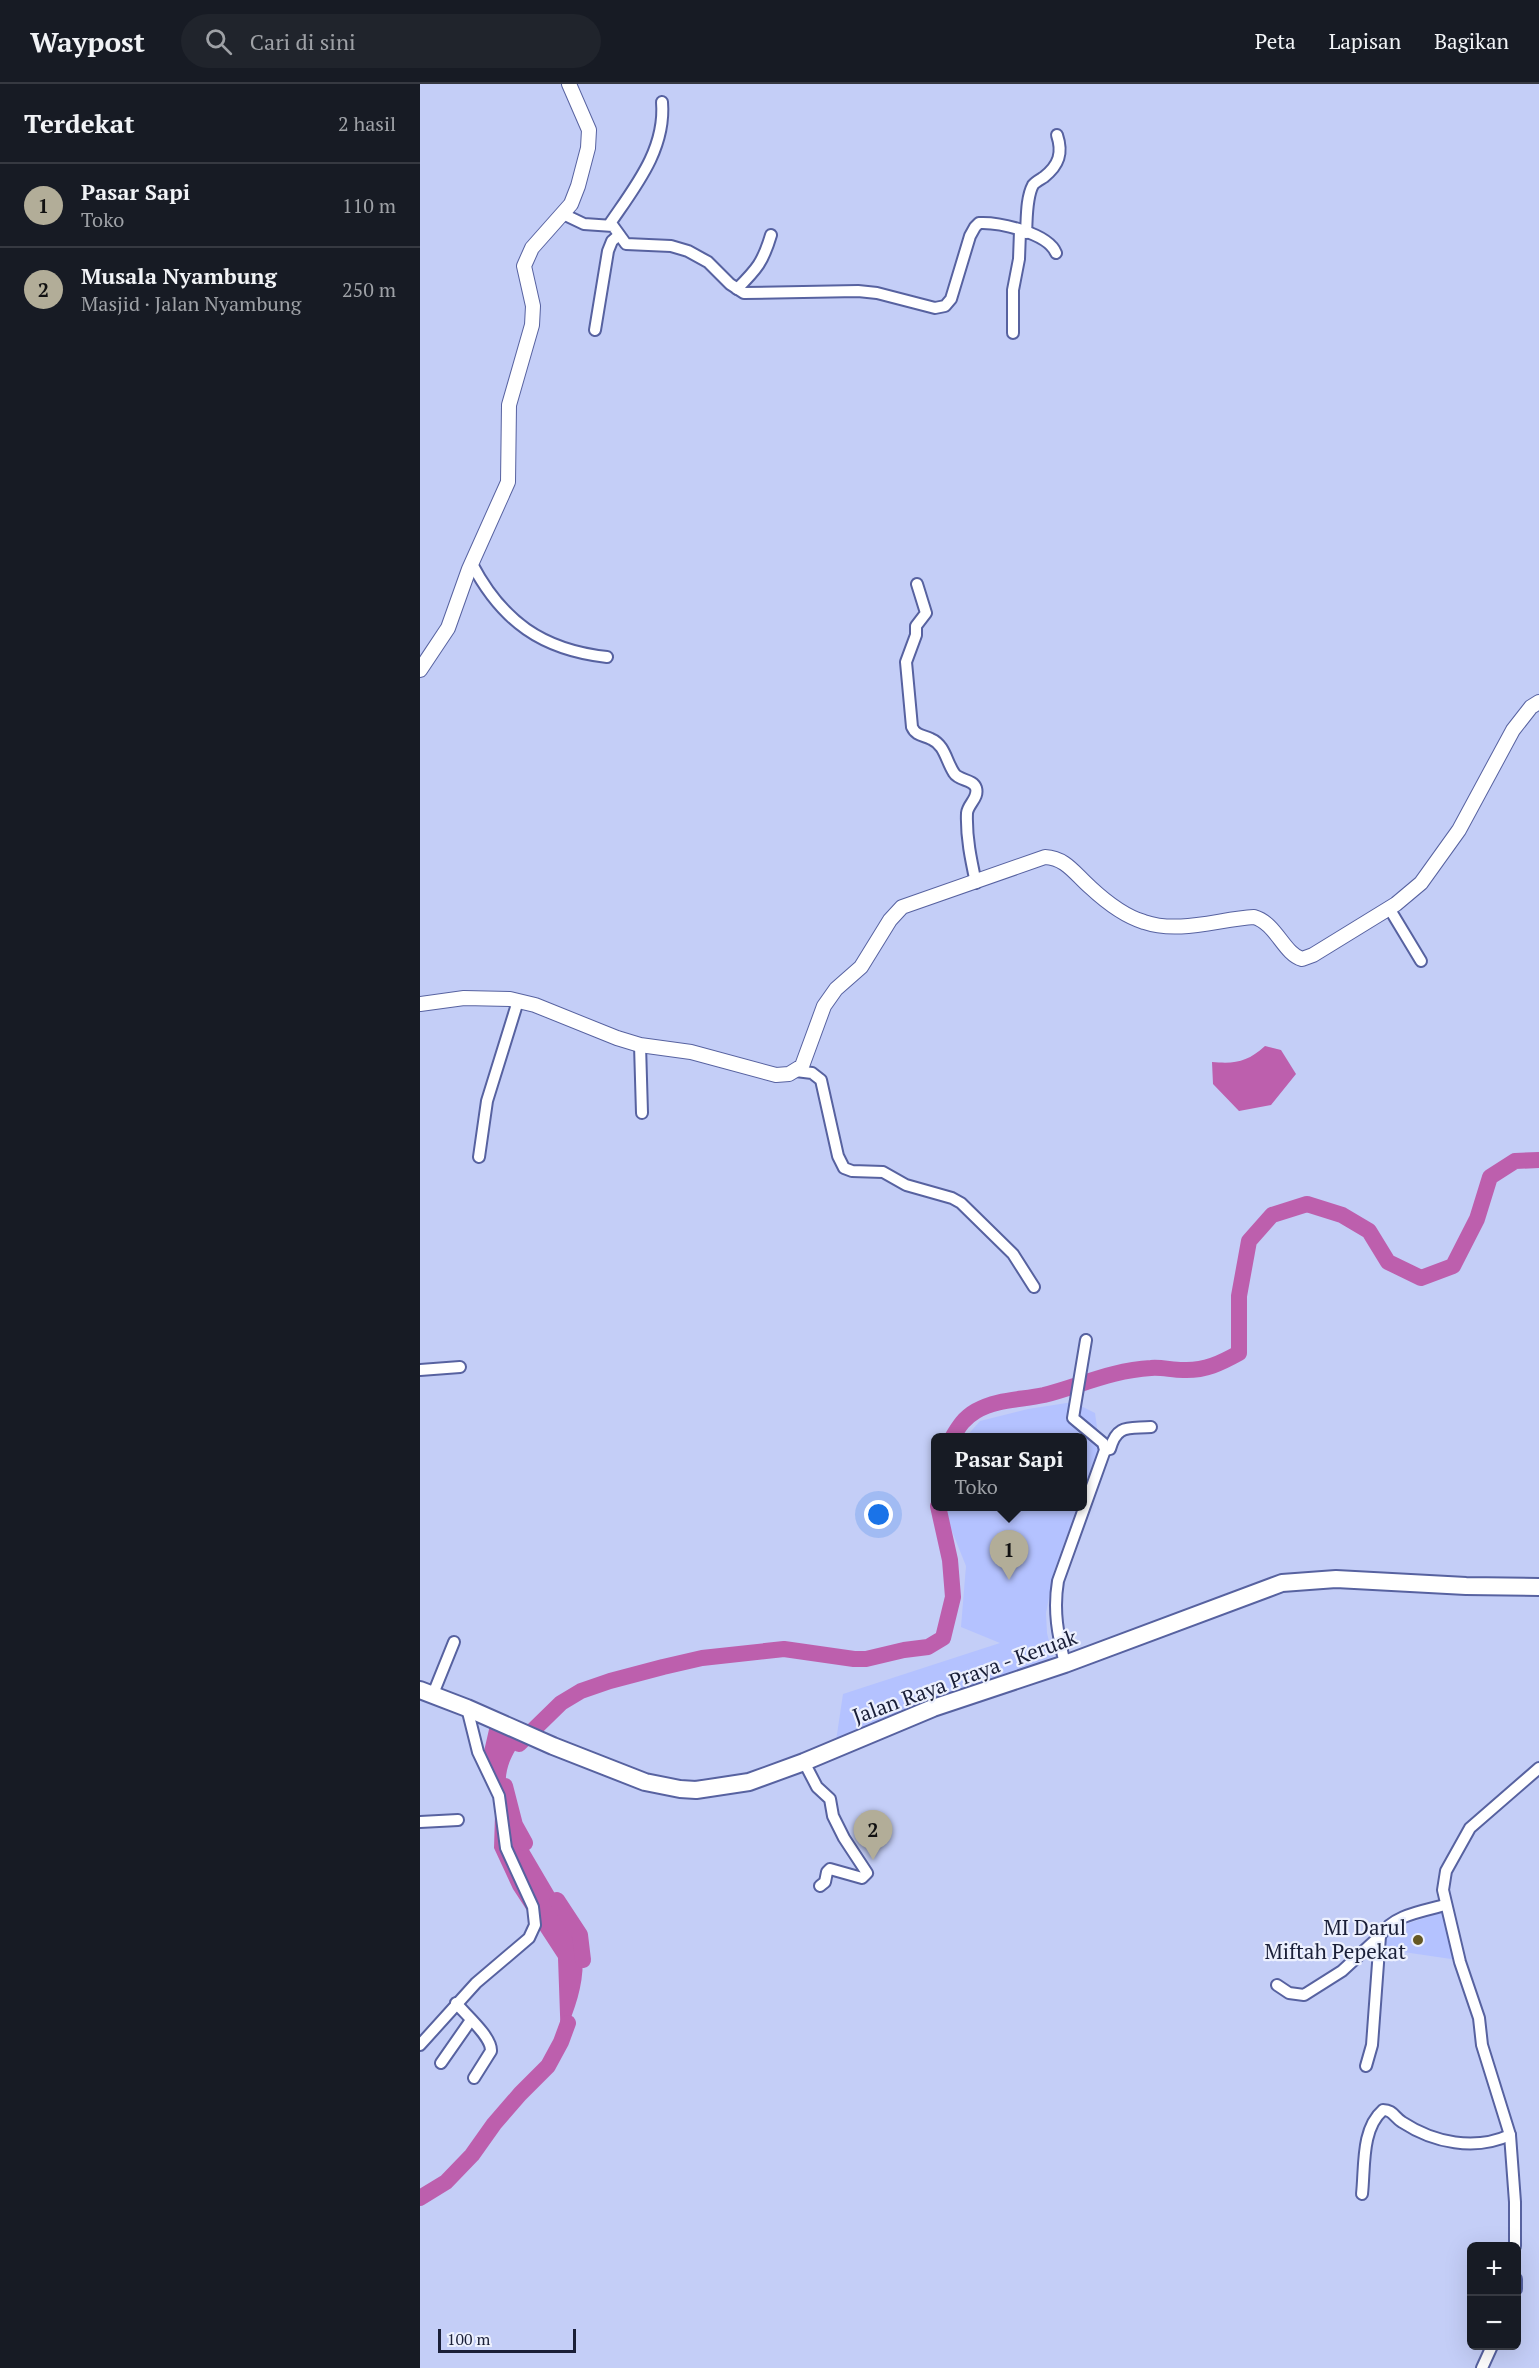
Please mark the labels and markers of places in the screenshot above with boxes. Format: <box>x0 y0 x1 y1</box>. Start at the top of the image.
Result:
pin: 1 <box>990 1530 1028 1580</box>
pin: 2 <box>854 1810 892 1860</box>
place label: MI Darul Miftah Pepekat <box>1265 1913 1406 1965</box>
marker: MI Darul Miftah Pepekat <box>1411 1933 1425 1947</box>

